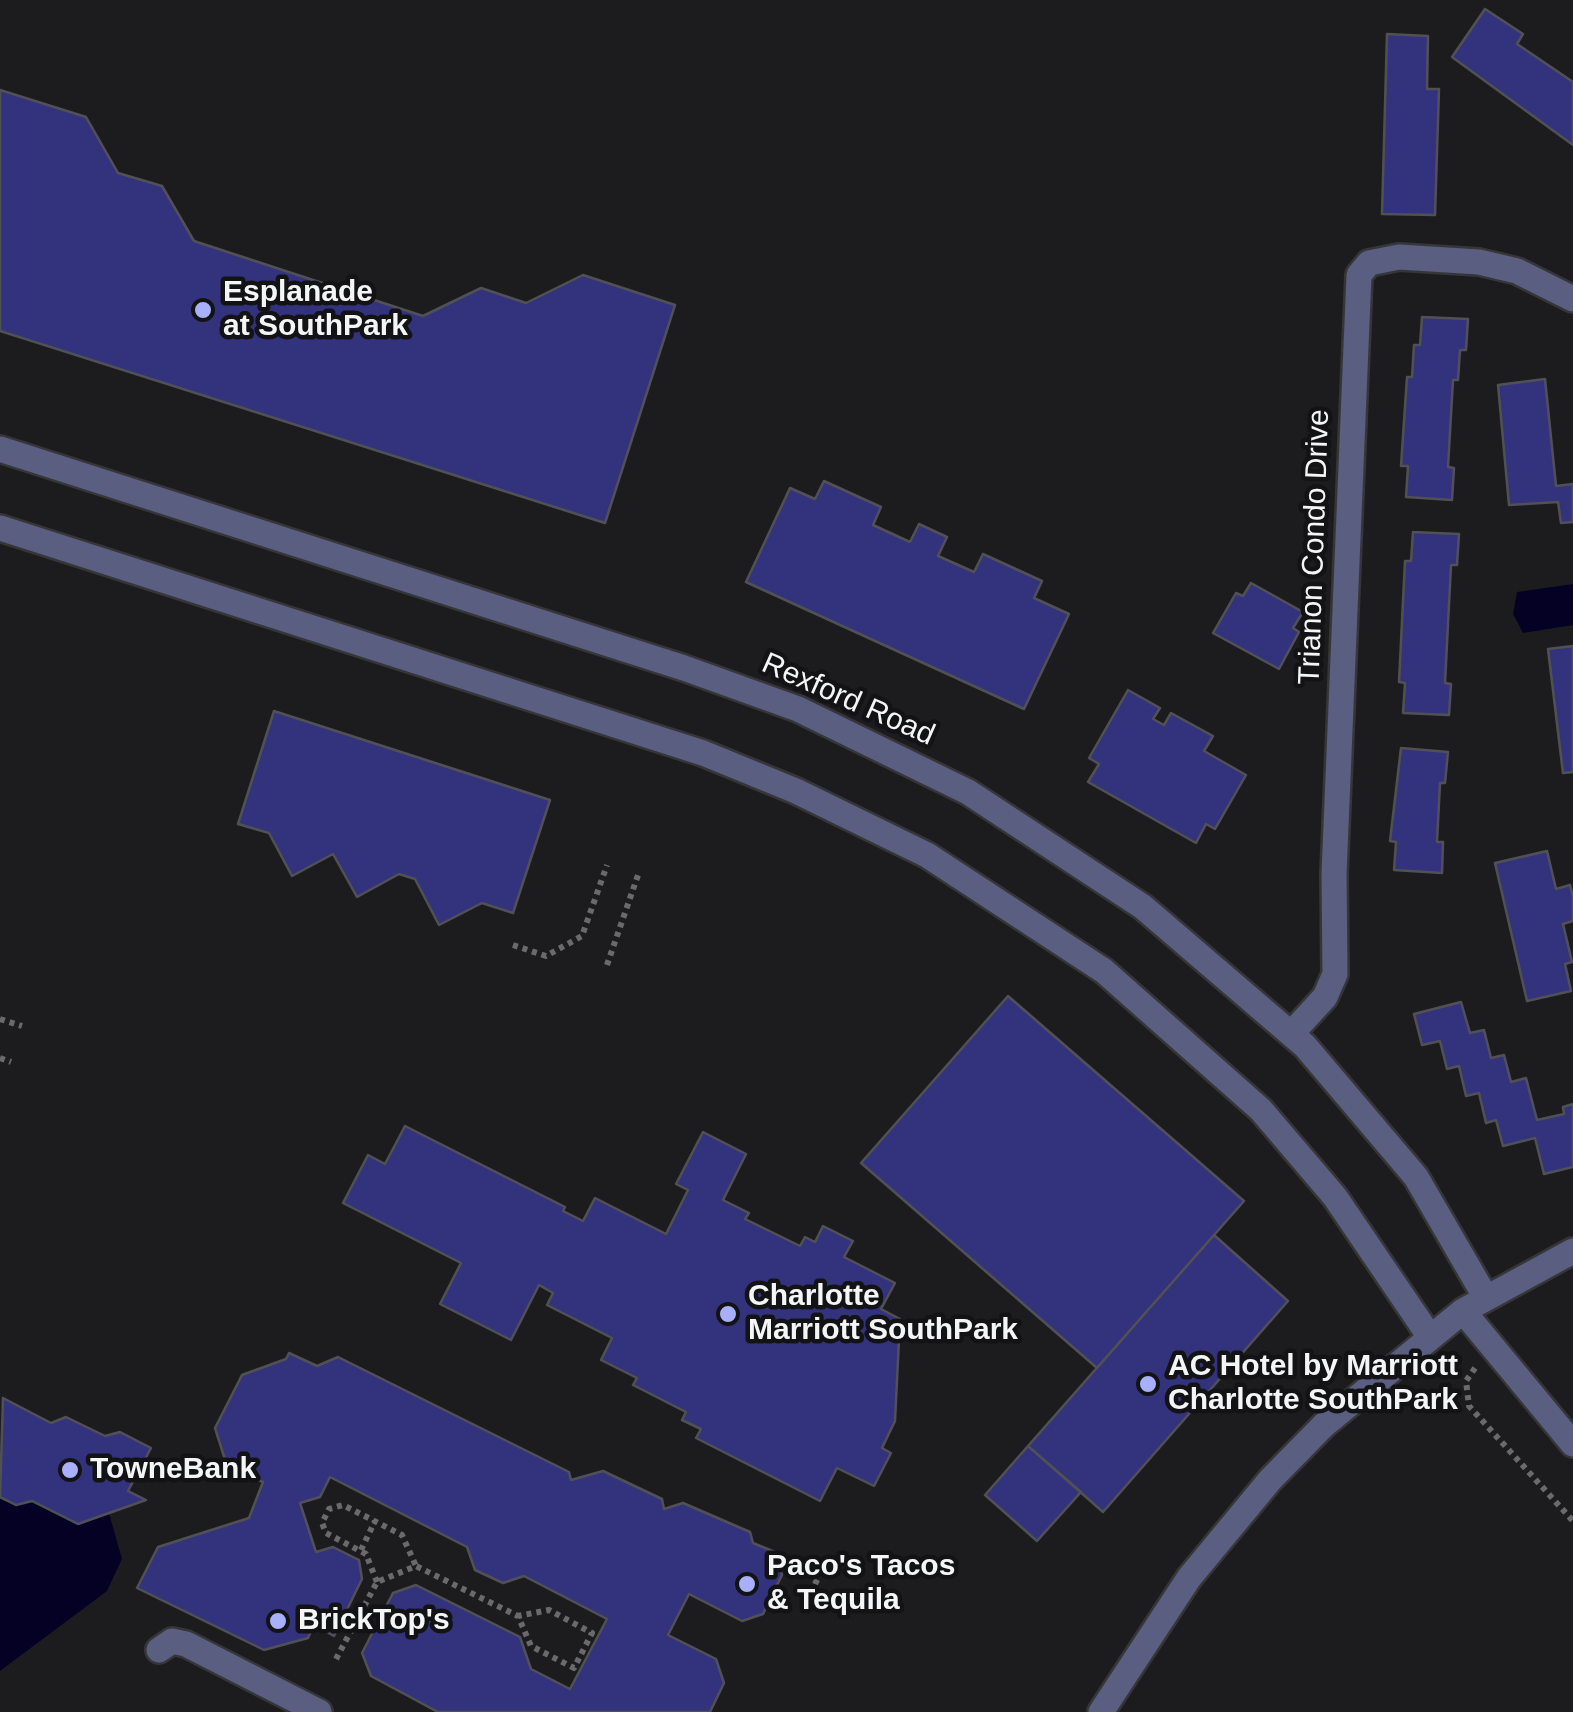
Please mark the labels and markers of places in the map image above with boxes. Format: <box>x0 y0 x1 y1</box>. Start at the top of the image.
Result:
place label: Esplanade at SouthPark <box>223 275 408 346</box>
marker: Esplanade at SouthPark <box>192 299 214 321</box>
place label: Charlotte Marriott SouthPark <box>748 1279 1018 1350</box>
marker: Charlotte Marriott SouthPark <box>717 1303 739 1325</box>
place label: AC Hotel by Marriott Charlotte SouthPark <box>1168 1349 1458 1420</box>
marker: AC Hotel by Marriott Charlotte SouthPark <box>1137 1373 1159 1395</box>
place label: TowneBank <box>90 1452 256 1488</box>
marker: TowneBank <box>59 1459 81 1481</box>
place label: Paco's Tacos & Tequila <box>767 1549 955 1620</box>
marker: Paco's Tacos & Tequila <box>736 1573 758 1595</box>
place label: BrickTop's <box>298 1603 450 1639</box>
marker: BrickTop's <box>267 1610 289 1632</box>

